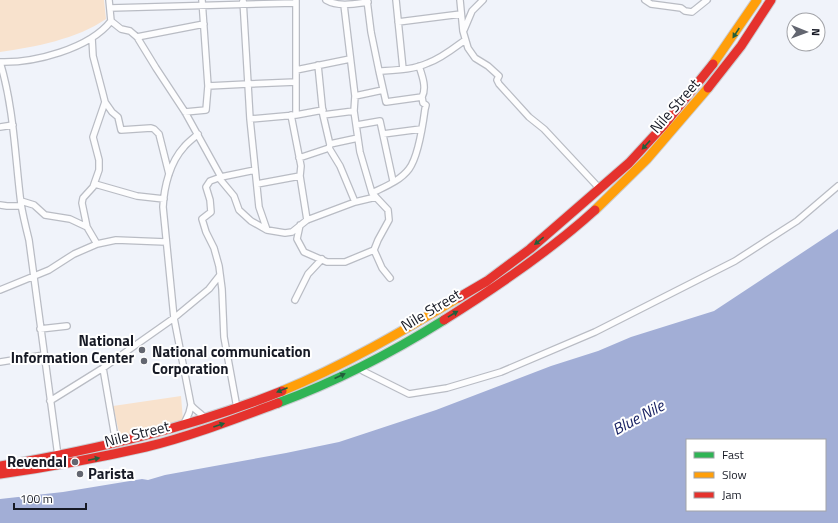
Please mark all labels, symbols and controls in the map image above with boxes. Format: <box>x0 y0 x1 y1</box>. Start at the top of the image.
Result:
north arrow <box>786 12 826 52</box>
one-way arrow <box>732 27 740 38</box>
text: N <box>808 28 824 36</box>
street label: Nile Street <box>644 73 706 138</box>
one-way arrow <box>641 140 651 150</box>
one-way arrow <box>534 237 545 246</box>
street label: Nile Street <box>396 282 466 337</box>
one-way arrow <box>447 310 459 317</box>
place label: National Information Center <box>11 329 134 369</box>
place label: National communication Corporation <box>152 340 311 380</box>
marker: National Information Center <box>137 345 147 355</box>
marker: National communication Corporation <box>139 356 149 366</box>
one-way arrow <box>334 373 345 379</box>
one-way arrow <box>276 388 288 394</box>
water label: Blue Nile <box>608 393 670 441</box>
street label: Nile Street <box>102 414 173 453</box>
one-way arrow <box>213 421 225 427</box>
legend <box>686 439 826 511</box>
text: Fast <box>722 445 745 464</box>
place label: Revendal <box>7 450 67 473</box>
one-way arrow <box>88 456 100 462</box>
marker: Revendal <box>70 457 80 467</box>
place label: Parista <box>88 462 134 485</box>
text: Slow <box>722 465 747 484</box>
marker: Parista <box>75 469 85 479</box>
scale bar <box>14 485 86 511</box>
text: Jam <box>722 485 742 504</box>
text: 100 m <box>20 489 53 508</box>

